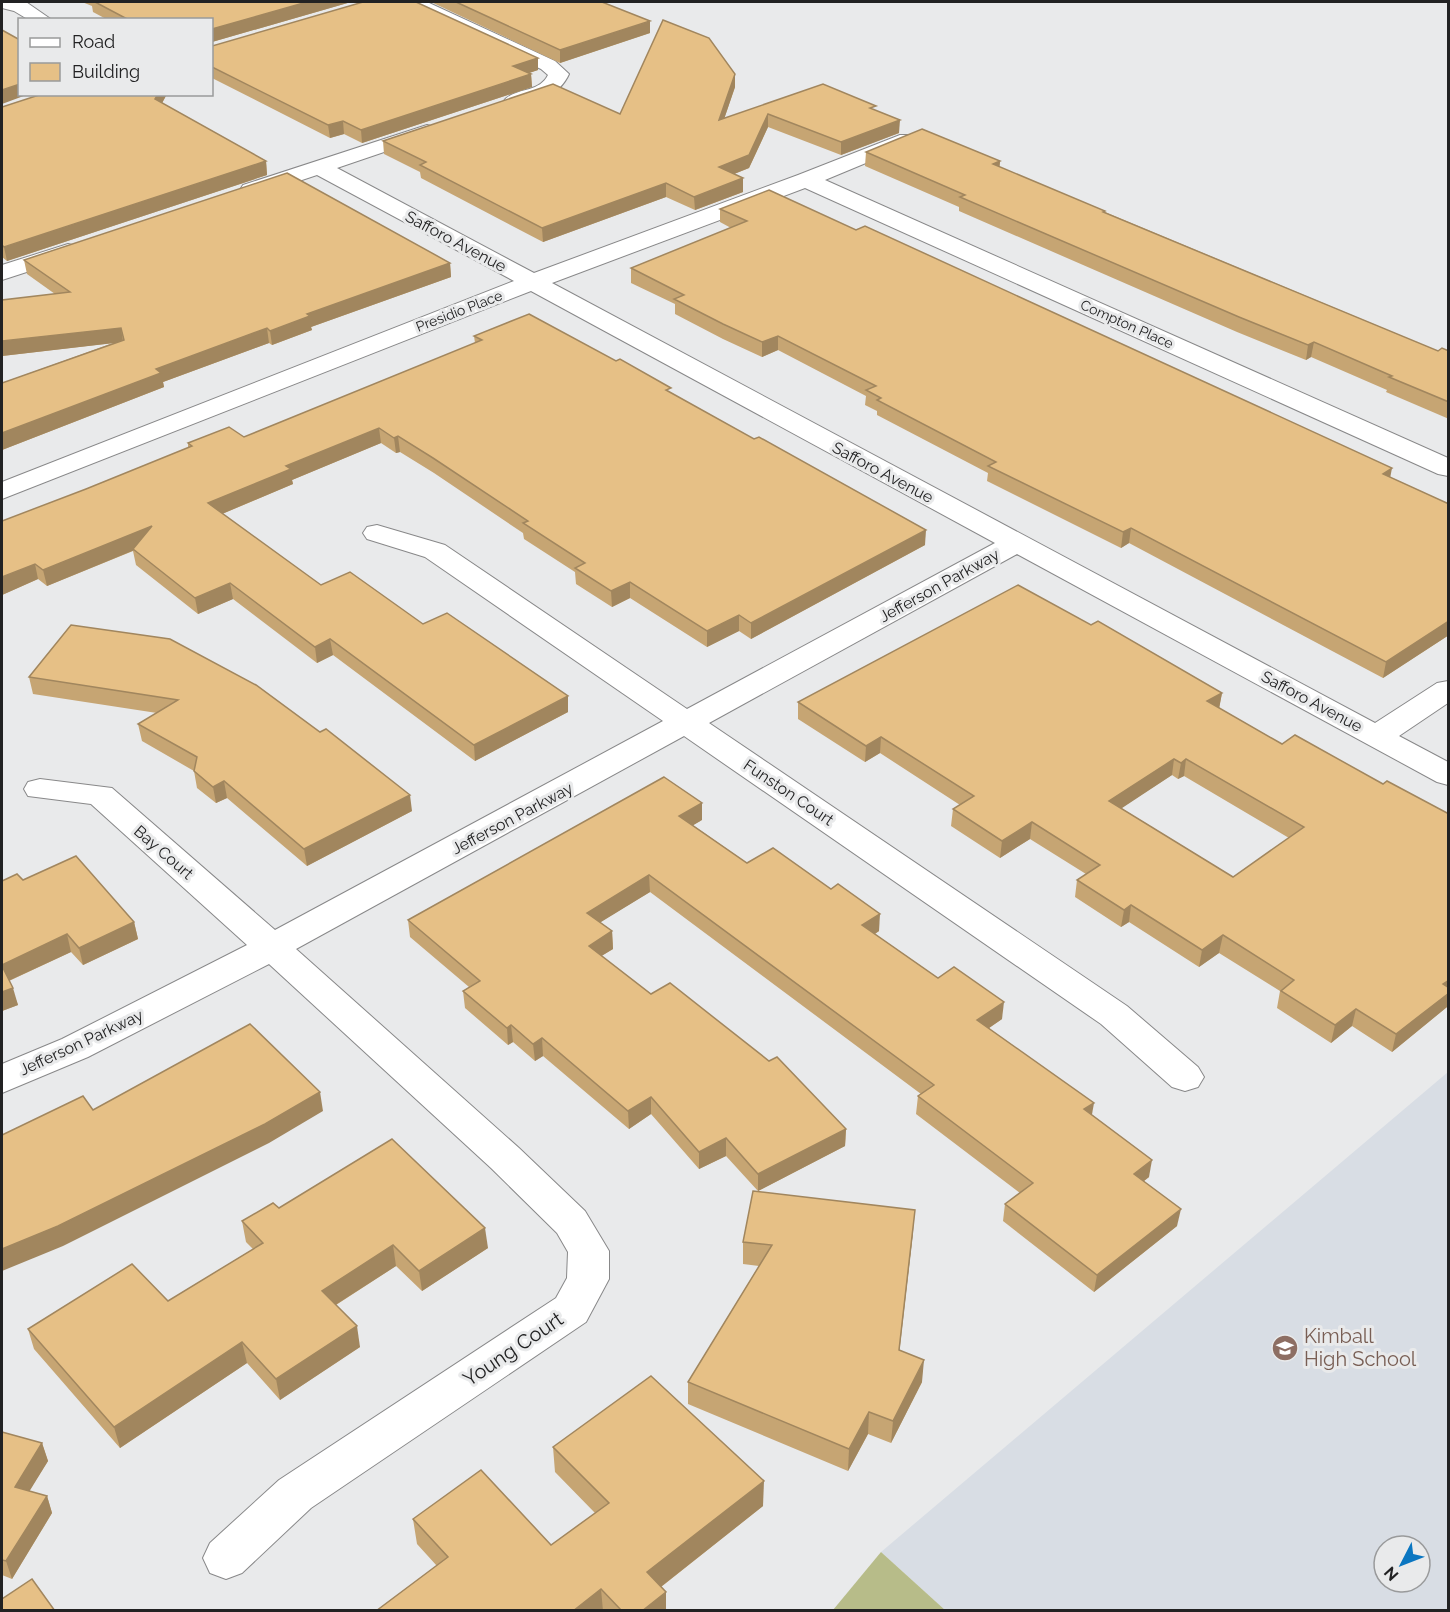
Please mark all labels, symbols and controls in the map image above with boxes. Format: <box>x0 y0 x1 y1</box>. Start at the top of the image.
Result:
legend <box>18 18 213 96</box>
text: Road <box>72 31 115 52</box>
text: Building <box>72 61 140 82</box>
street label: Safforo Avenue <box>402 207 509 276</box>
street label: Presidio Place <box>414 287 504 335</box>
street label: Compton Place <box>1078 296 1176 352</box>
street label: Safforo Avenue <box>829 438 936 507</box>
street label: Jefferson Parkway <box>876 544 1003 626</box>
street label: Safforo Avenue <box>1258 667 1365 736</box>
street label: Funston Court <box>740 755 838 830</box>
street label: Jefferson Parkway <box>449 778 576 858</box>
street label: Bay Court <box>130 821 198 884</box>
street label: Jefferson Parkway <box>16 1005 146 1079</box>
street label: Young Court <box>458 1307 568 1391</box>
place label: Kimball High School <box>1304 1324 1417 1371</box>
school or university icon: Kimball High School <box>1270 1333 1300 1363</box>
north arrow <box>1372 1534 1432 1594</box>
text: N <box>1380 1563 1402 1585</box>

